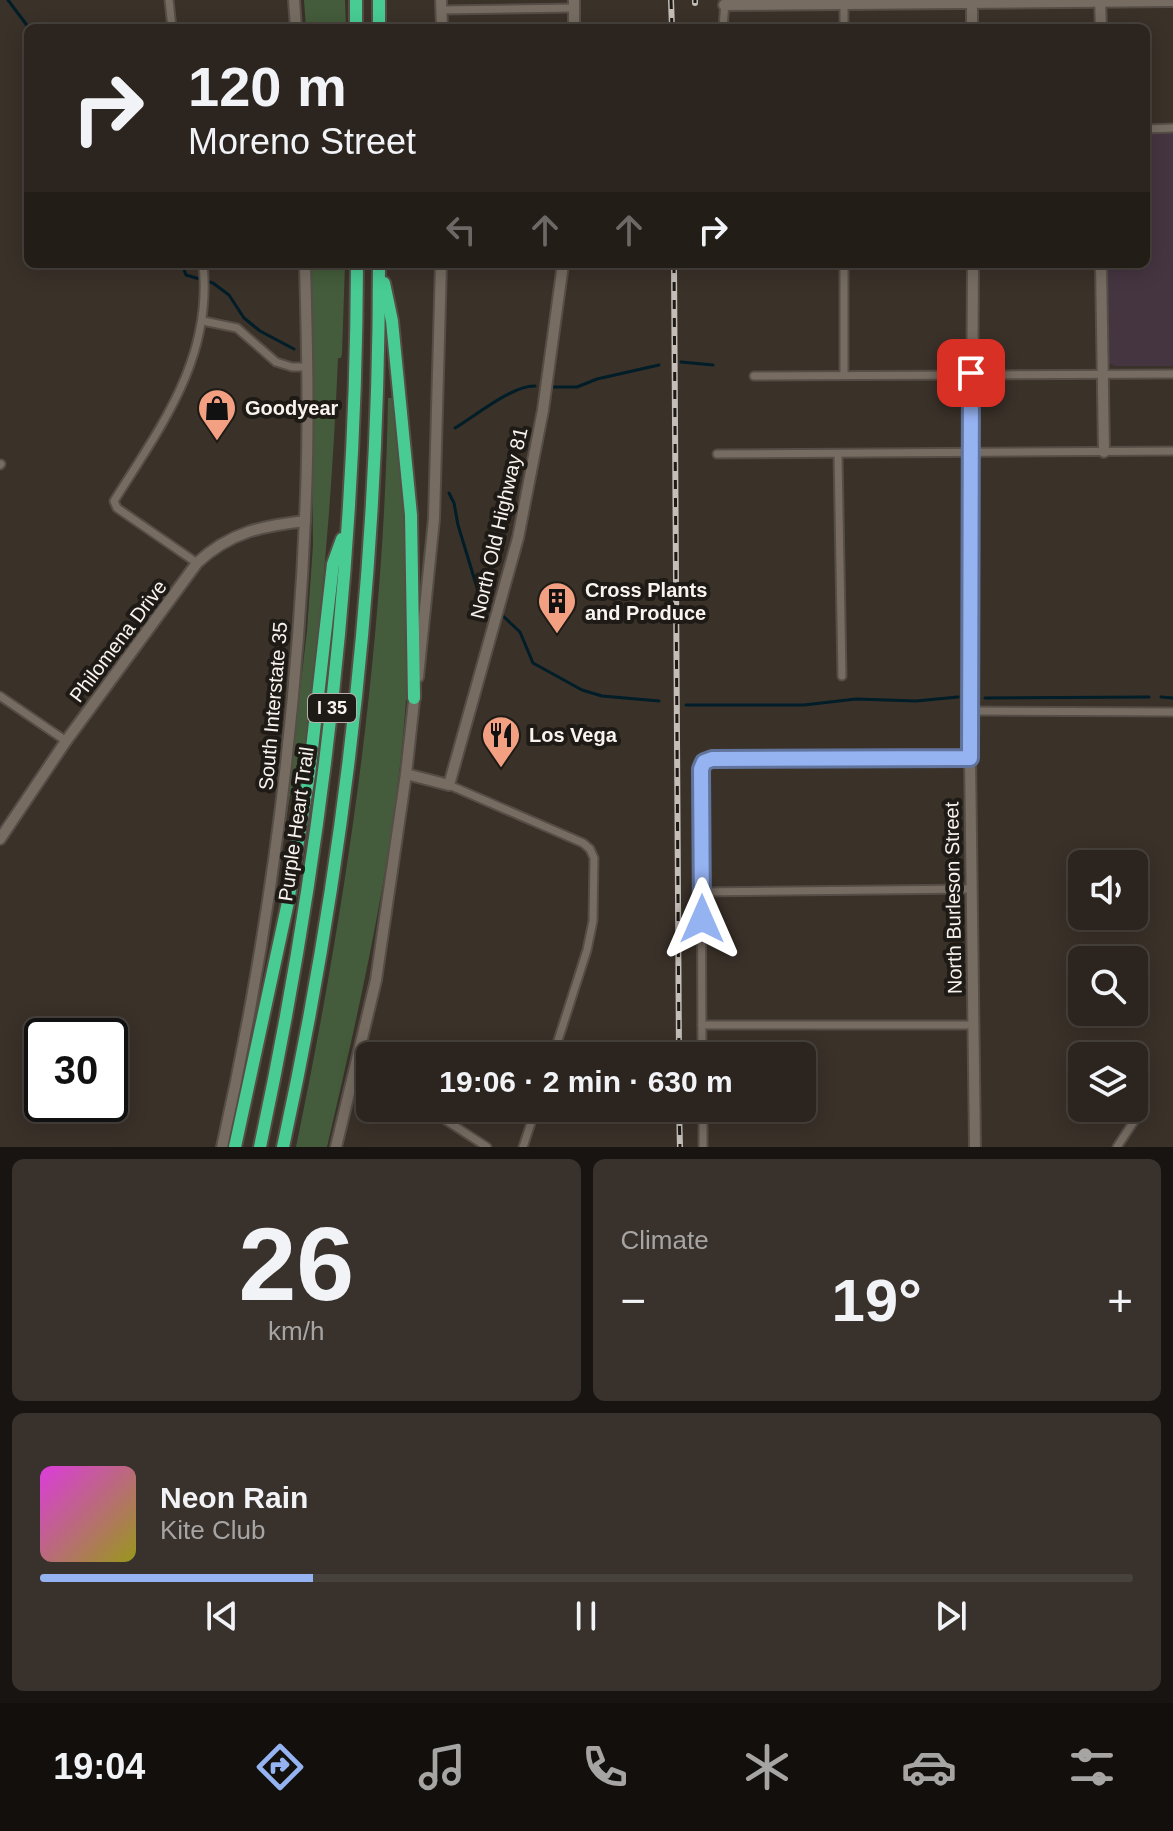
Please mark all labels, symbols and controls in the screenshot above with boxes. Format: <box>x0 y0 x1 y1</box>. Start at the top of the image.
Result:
text: 120 m <box>188 55 347 118</box>
icon: right <box>56 56 160 160</box>
text: Moreno Street <box>188 121 416 162</box>
icon: left <box>439 208 483 252</box>
icon: ahead <box>523 208 567 252</box>
icon: ahead <box>607 208 651 252</box>
icon: right <box>691 208 735 252</box>
pin <box>937 339 1005 407</box>
icon: arrive <box>949 351 993 395</box>
shop icon: Goodyear <box>196 387 238 442</box>
place label: Goodyear <box>245 397 339 419</box>
street label: North Old Highway 81 <box>466 425 532 621</box>
street label: Philomena Drive <box>65 576 171 706</box>
place label: Cross Plants and Produce <box>585 579 707 624</box>
building icon: Cross Plants and Produce <box>536 580 578 635</box>
street label: South Interstate 35 <box>255 621 291 791</box>
road number: I 35 <box>308 694 356 722</box>
restaurant icon: Los Vega <box>480 714 522 769</box>
place label: Los Vega <box>529 724 618 746</box>
street label: Purple Heart Trail <box>274 745 318 903</box>
street label: North Burleson Street <box>940 801 966 994</box>
map controls <box>1068 850 1148 1122</box>
button: sound <box>1068 850 1148 930</box>
position arrow <box>660 877 744 961</box>
button: search <box>1068 946 1148 1026</box>
speed limit sign: 30 <box>24 1018 128 1122</box>
button: layers <box>1068 1042 1148 1122</box>
text: 19:06 · 2 min · 630 m <box>439 1065 733 1098</box>
text: 26 <box>238 1206 354 1322</box>
text: Climate <box>621 1225 709 1255</box>
text: 19° <box>831 1267 922 1334</box>
text: − <box>621 1276 646 1325</box>
text: + <box>1107 1276 1133 1325</box>
text: km/h <box>268 1316 324 1346</box>
text: Neon Rain <box>160 1481 308 1514</box>
text: Kite Club <box>160 1515 266 1545</box>
icon: previous <box>200 1594 244 1638</box>
icon: pause <box>564 1594 608 1638</box>
icon: next <box>929 1594 973 1638</box>
icon: directions <box>252 1739 308 1795</box>
icon: music <box>414 1739 470 1795</box>
icon: phone <box>577 1739 633 1795</box>
icon: climate <box>739 1739 795 1795</box>
icon: car <box>901 1739 957 1795</box>
icon: filters <box>1064 1739 1120 1795</box>
text: 19:04 <box>53 1746 145 1787</box>

